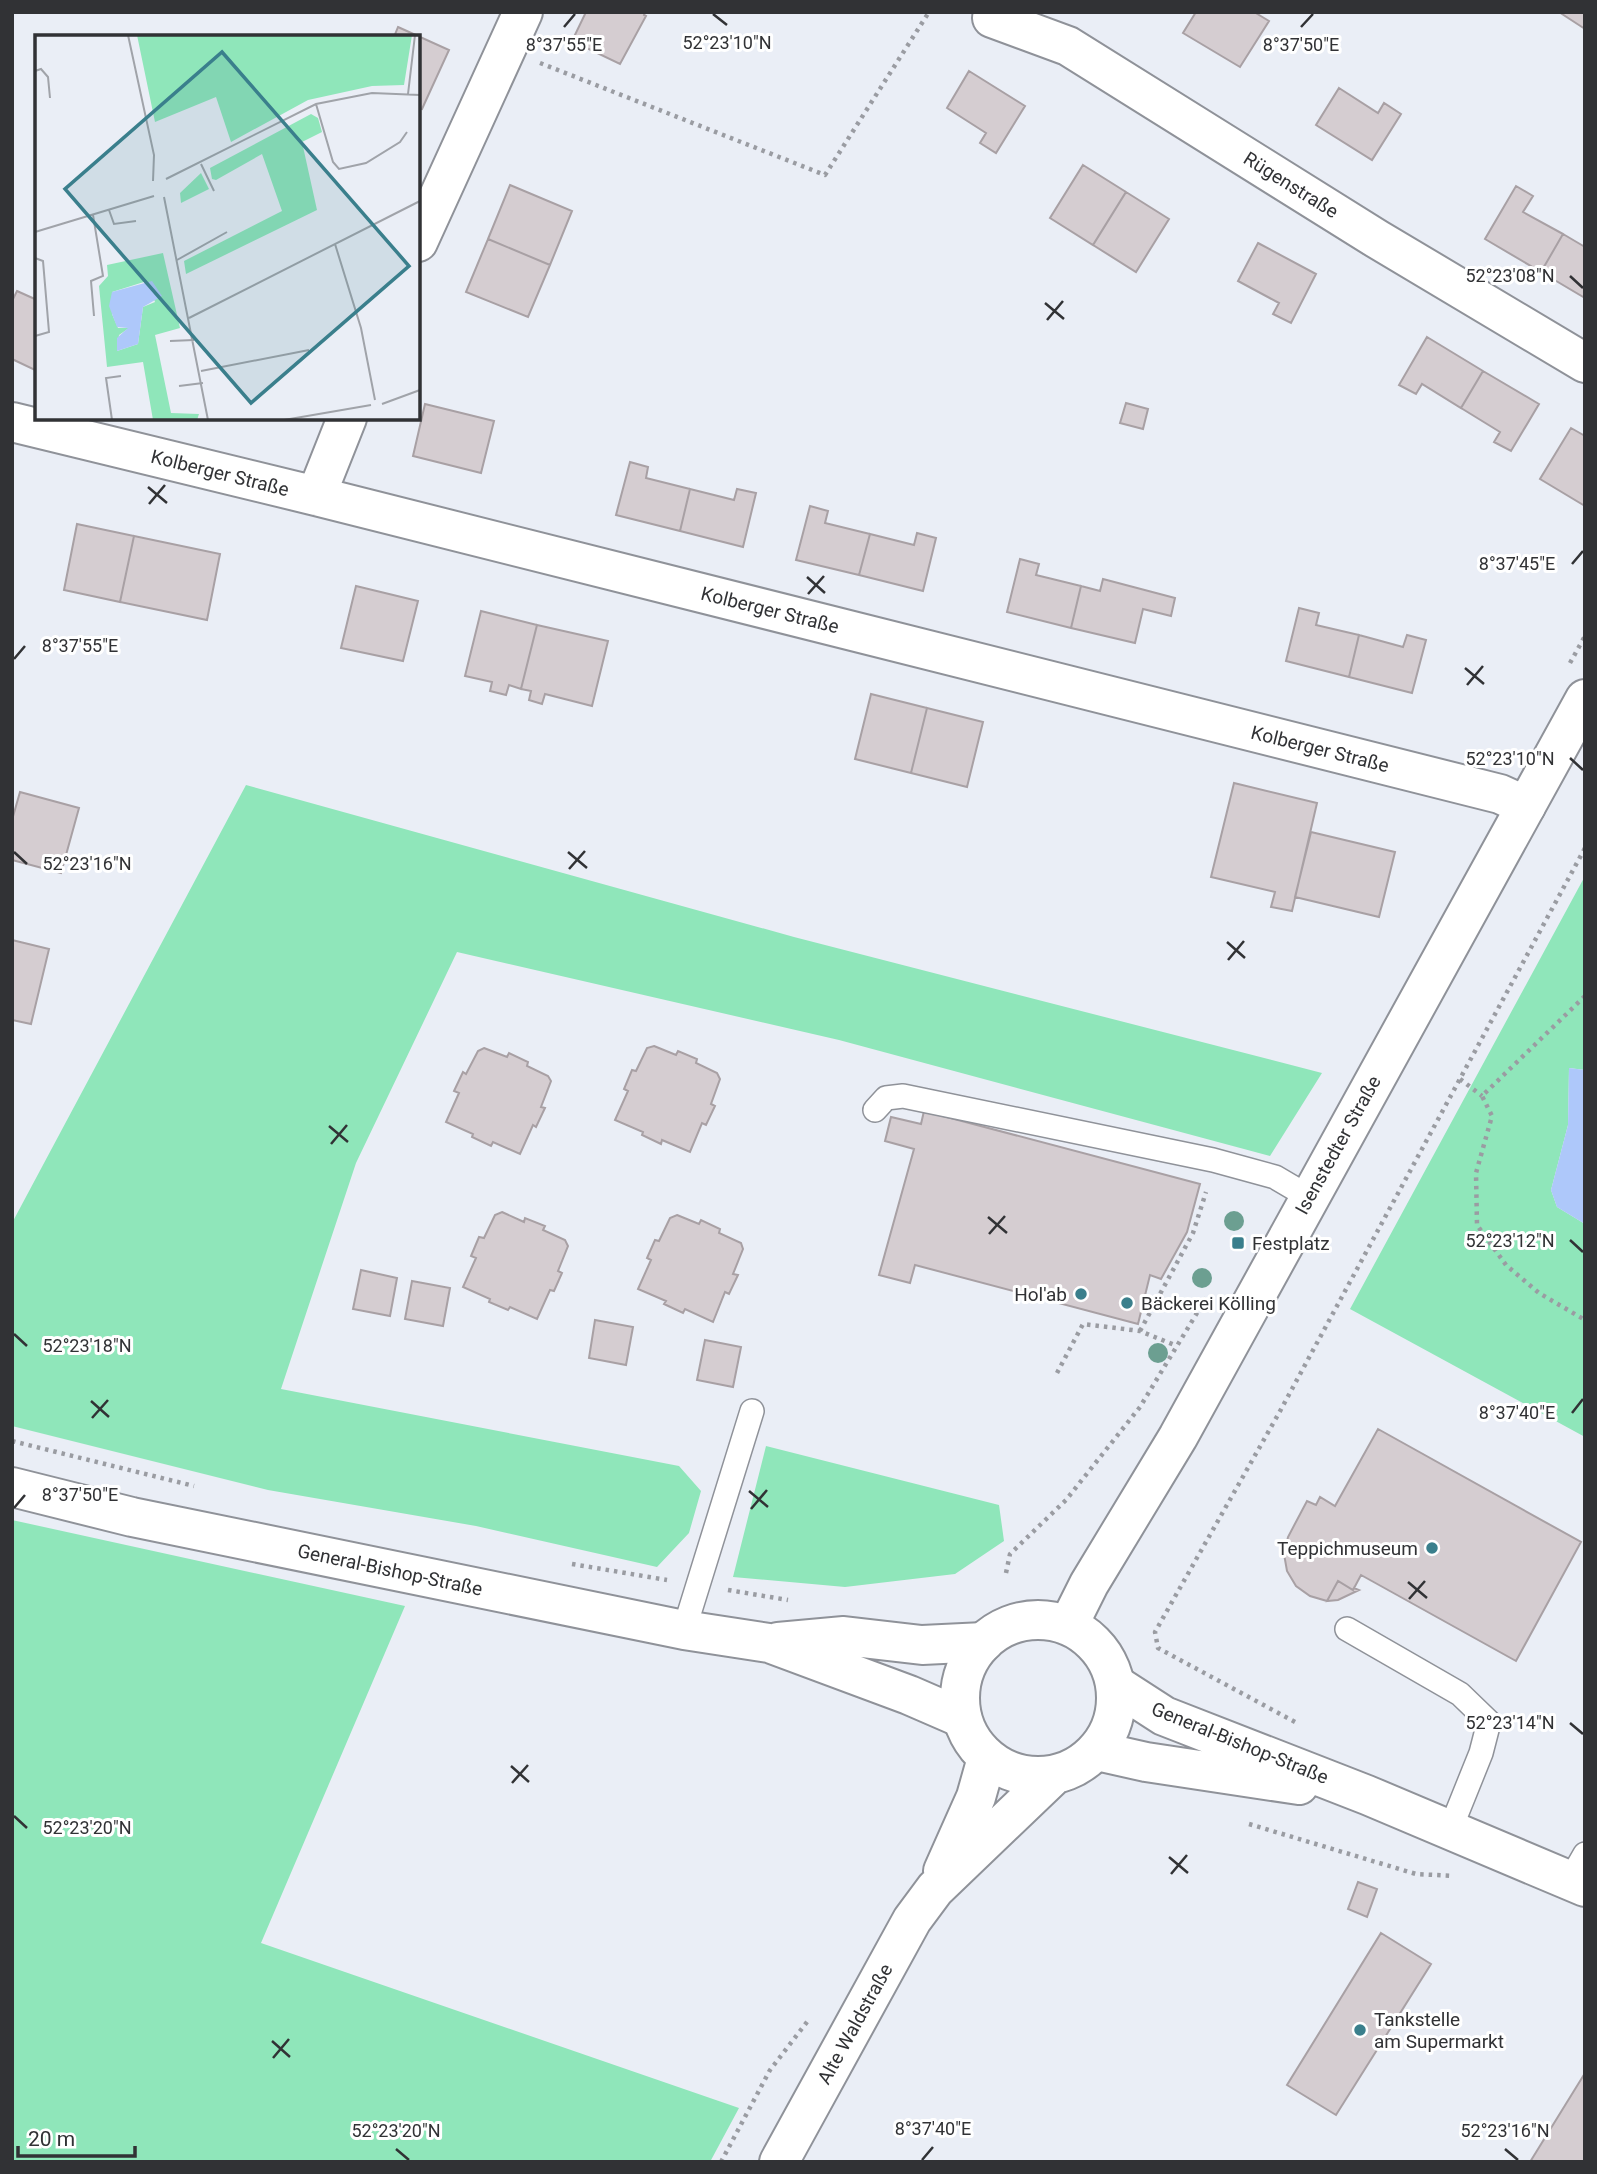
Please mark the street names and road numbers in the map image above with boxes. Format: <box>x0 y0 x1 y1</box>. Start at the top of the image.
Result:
street label: Rügenstraße <box>1239 147 1343 223</box>
street label: Kolberger Straße <box>149 445 291 501</box>
street label: Kolberger Straße <box>699 582 841 638</box>
street label: Kolberger Straße <box>1249 721 1391 777</box>
street label: Isenstedter Straße <box>1290 1072 1386 1218</box>
street label: General-Bishop-Straße <box>295 1539 485 1601</box>
street label: General-Bishop-Straße <box>1148 1697 1332 1789</box>
street label: Alte Waldstraße <box>812 1960 898 2088</box>

